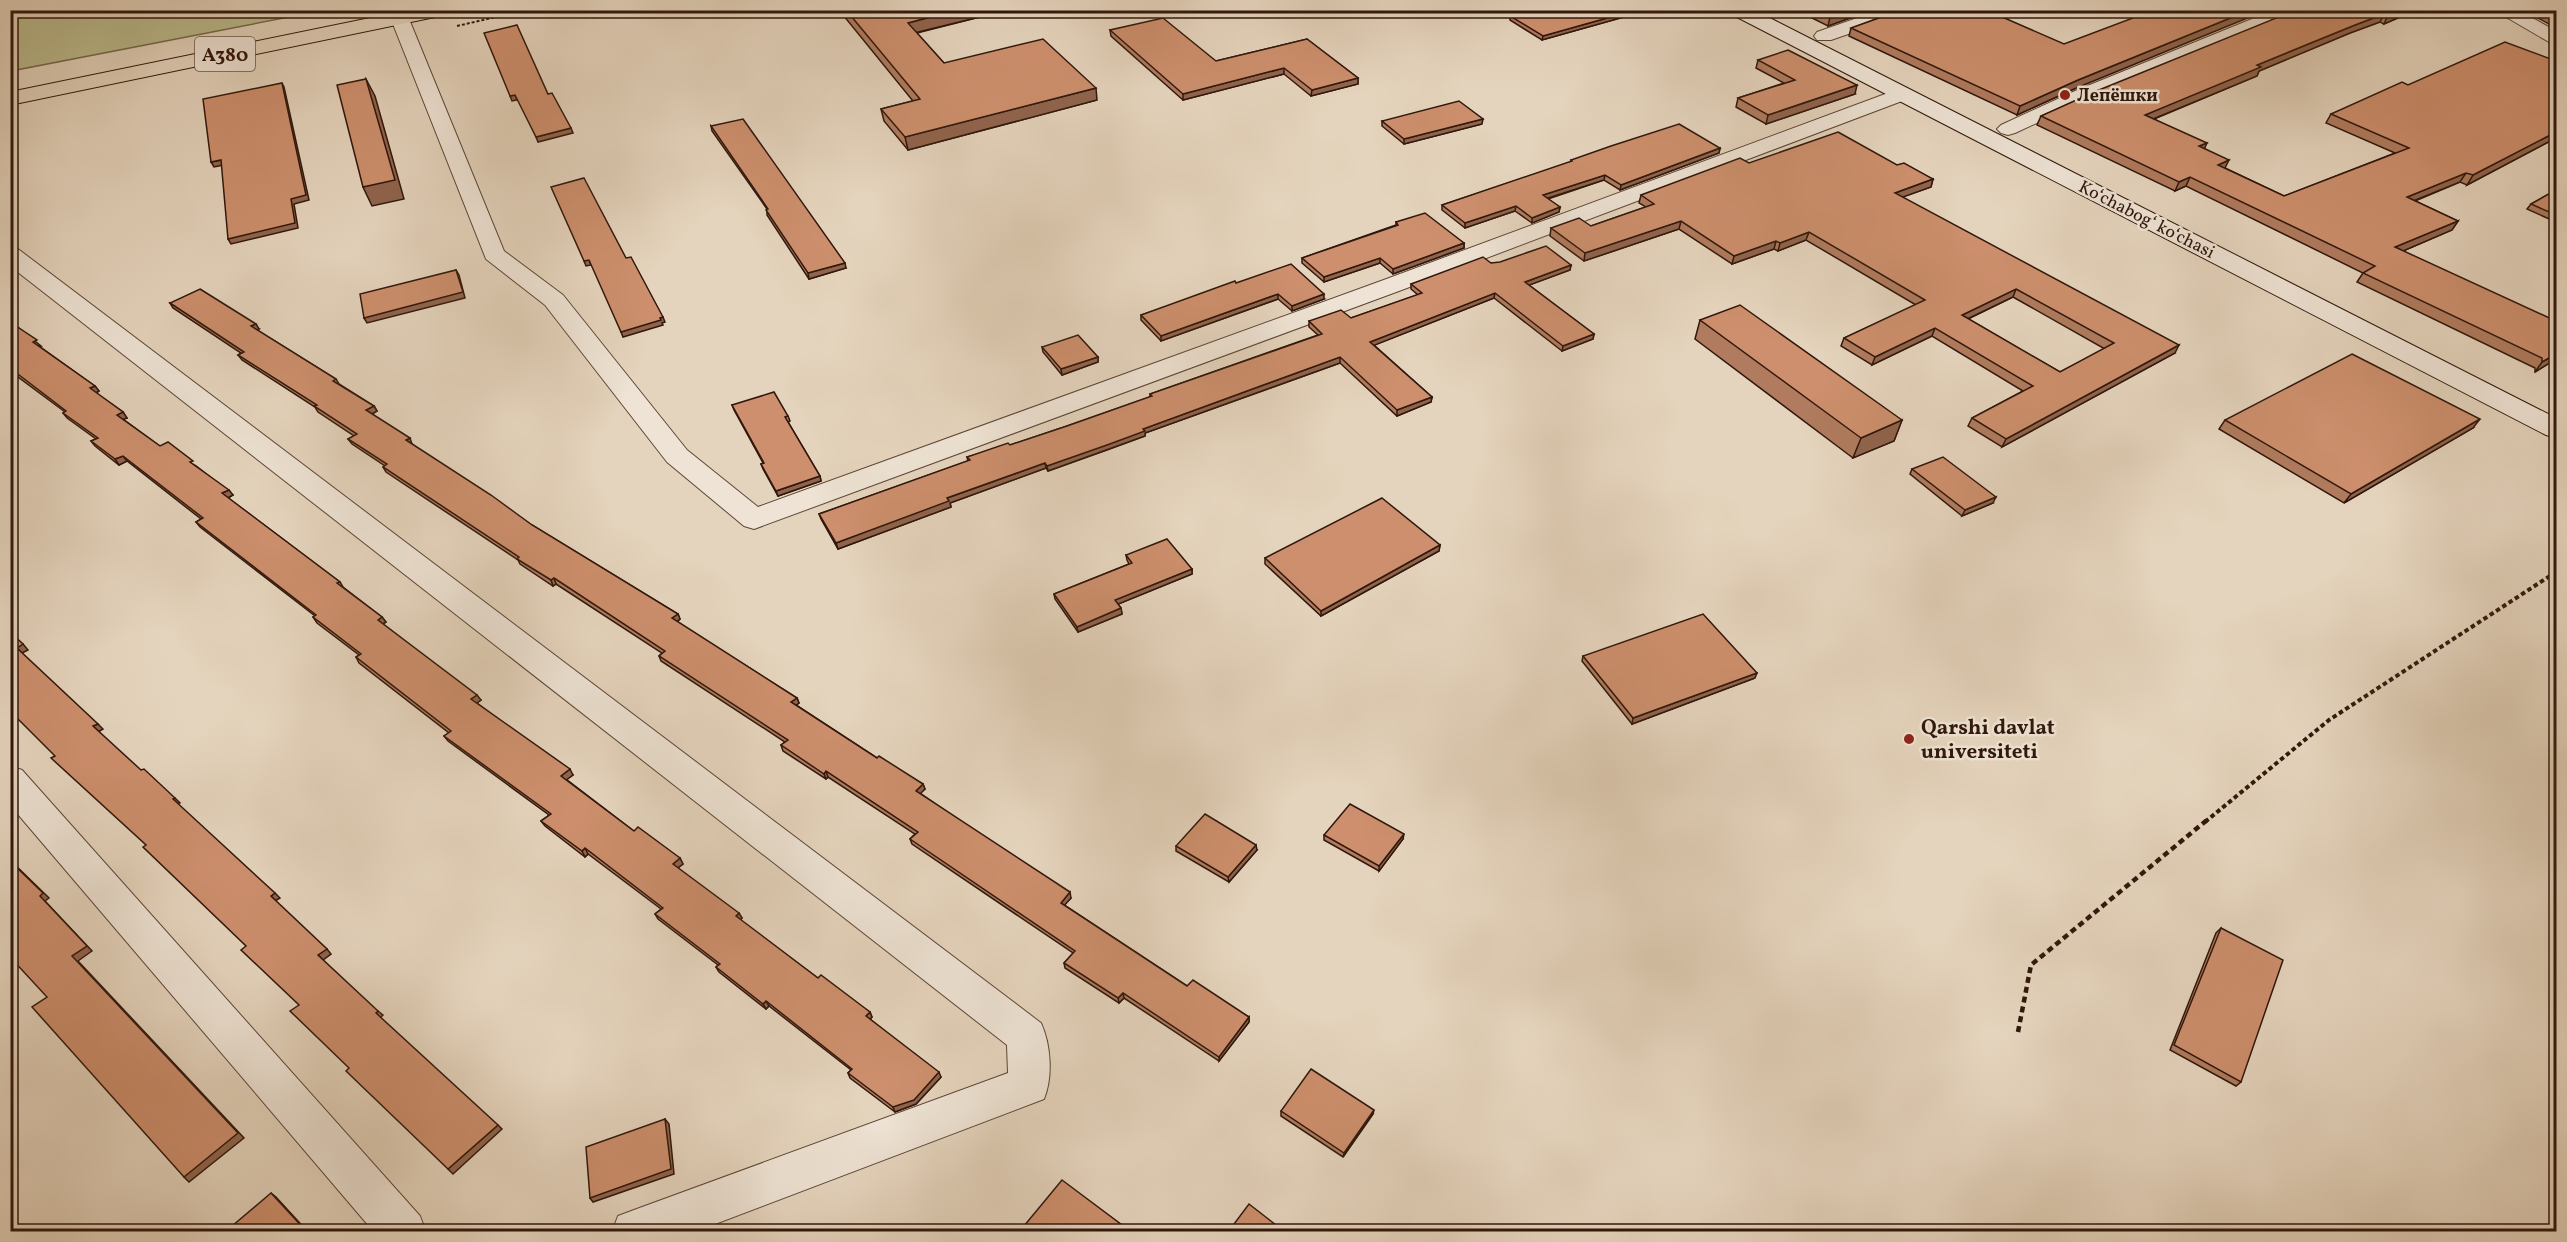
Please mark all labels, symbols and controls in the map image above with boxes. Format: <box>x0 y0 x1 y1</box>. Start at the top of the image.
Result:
road number: A380 <box>195 37 255 71</box>
place label: Лепёшки <box>2077 84 2158 109</box>
marker: Лепёшки <box>2058 88 2072 102</box>
street label: Ko‘chabog‘ ko‘chasi <box>2074 175 2219 266</box>
place label: Qarshi davlat universiteti <box>1921 714 2055 767</box>
marker: Qarshi davlat universiteti <box>1902 732 1916 746</box>

